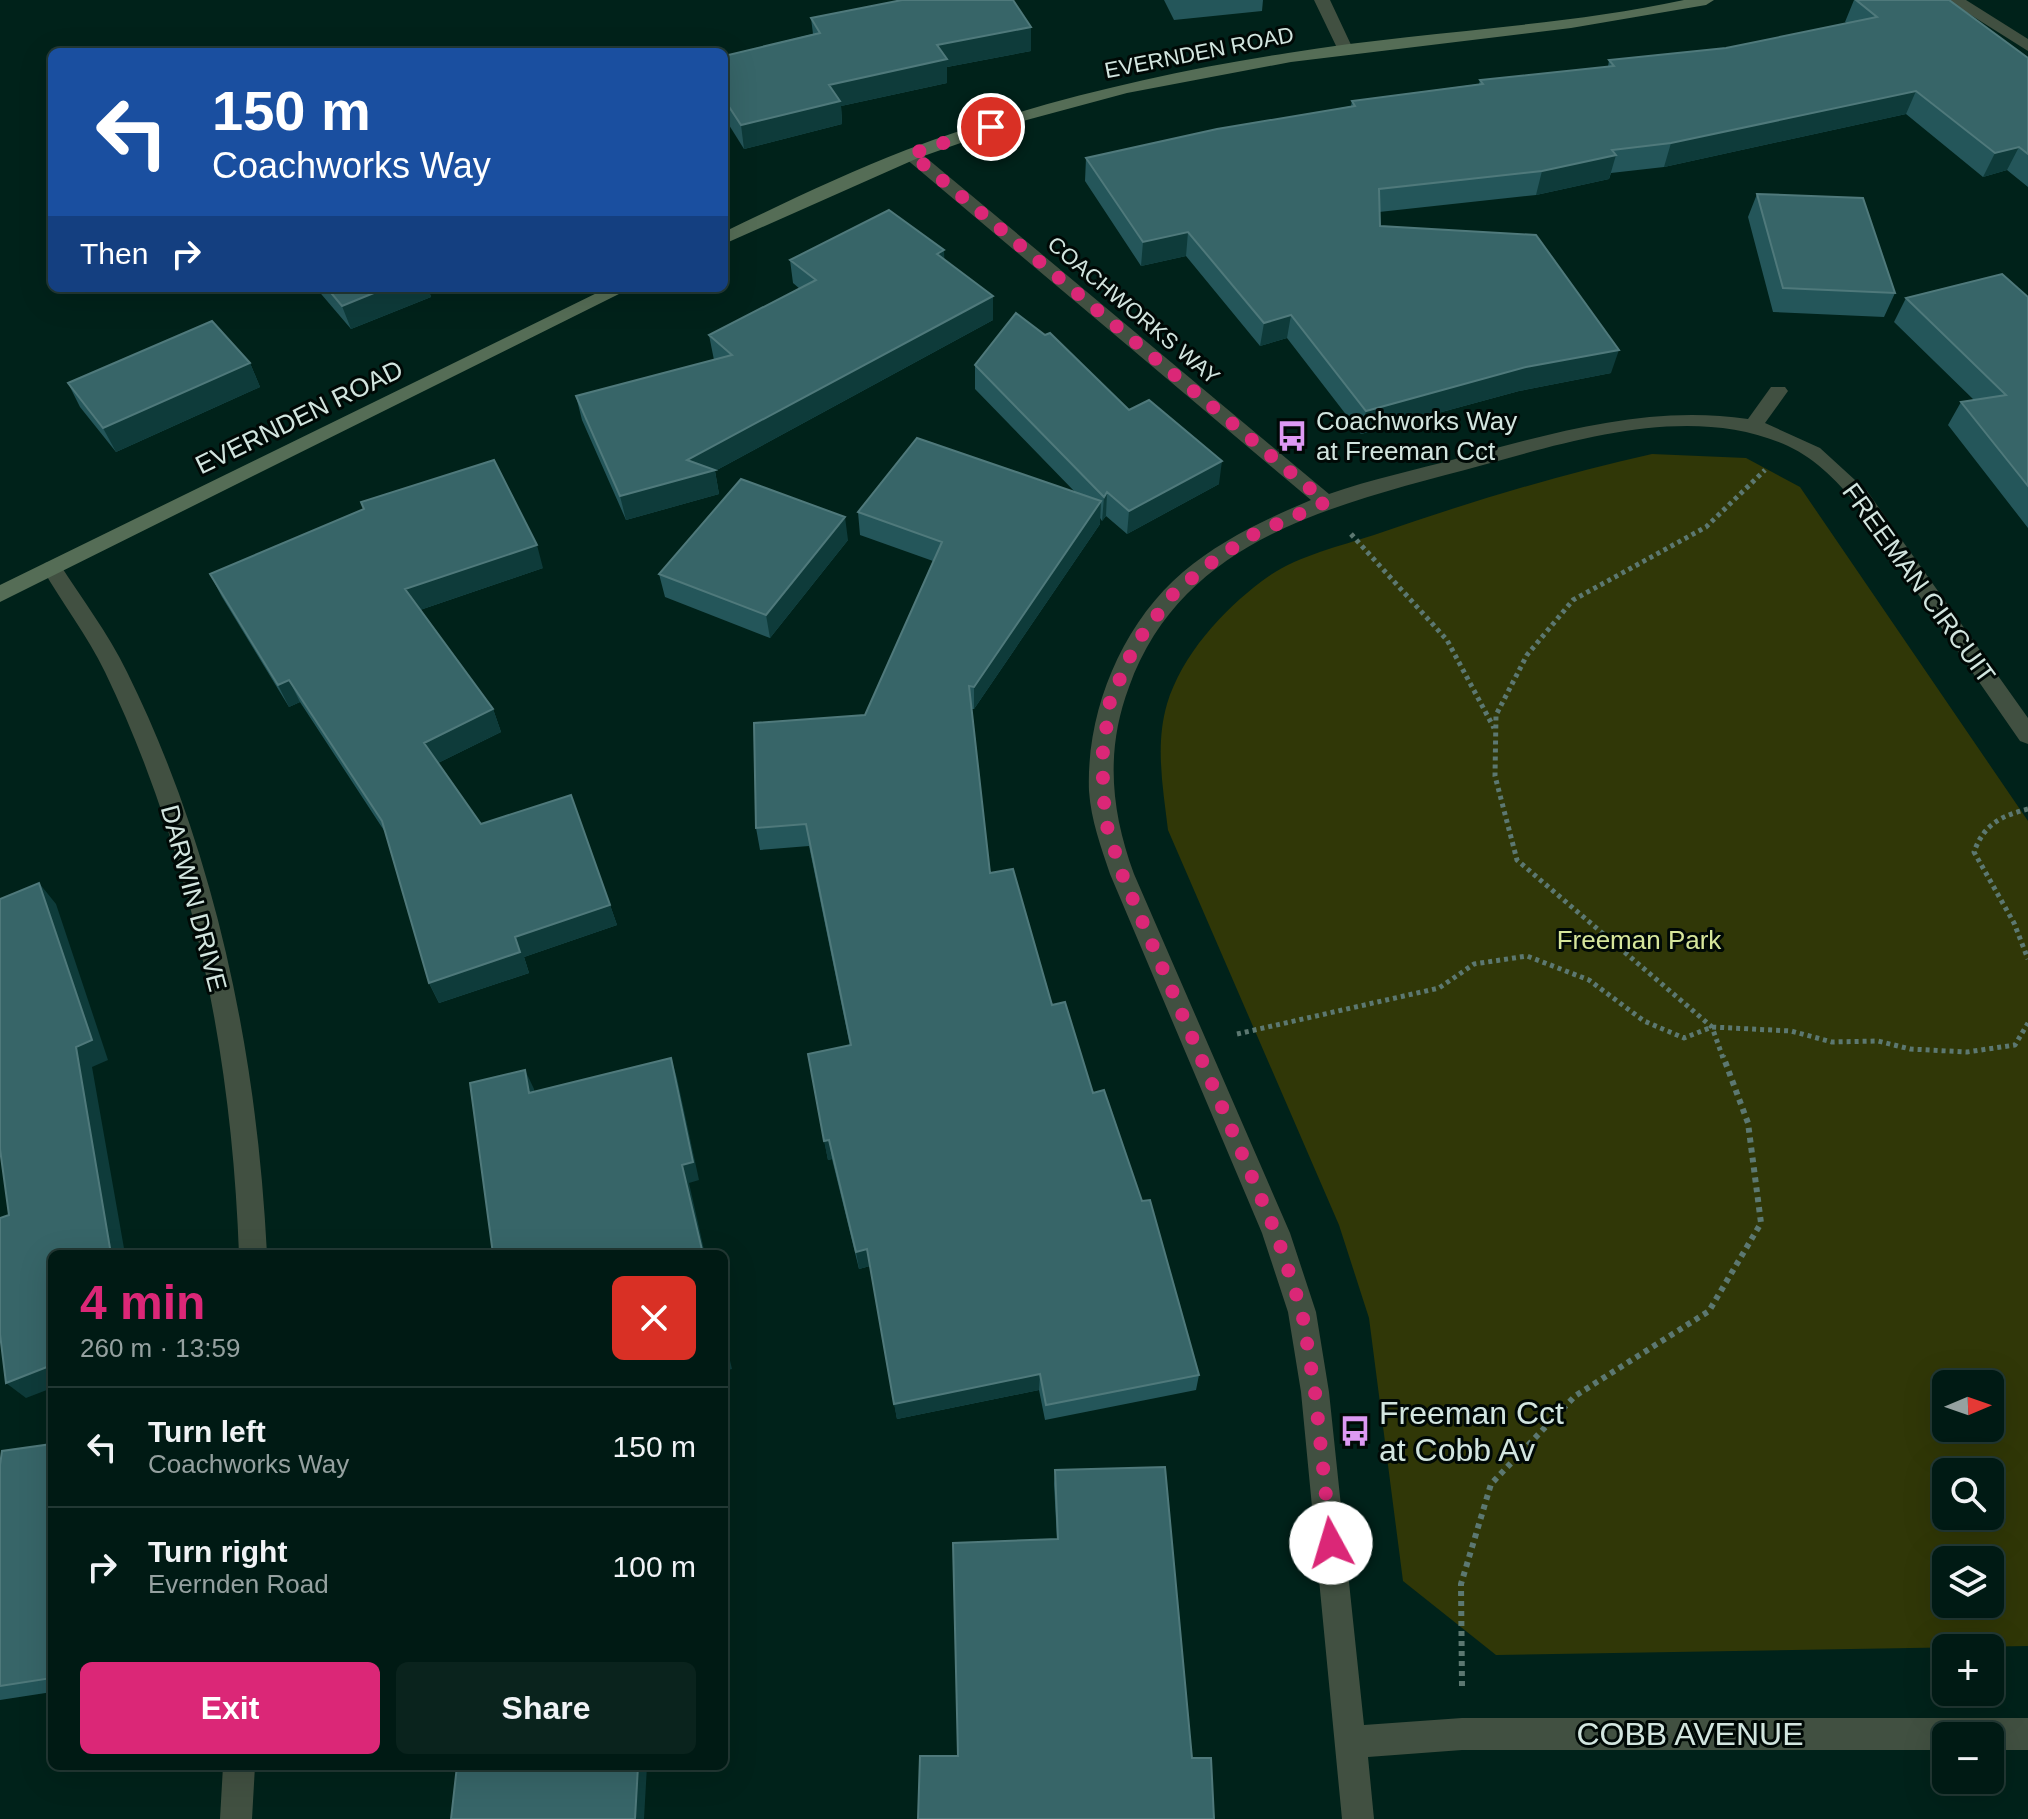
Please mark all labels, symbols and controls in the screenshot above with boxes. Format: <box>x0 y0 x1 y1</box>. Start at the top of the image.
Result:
street label: EVERNDEN ROAD <box>1103 22 1296 83</box>
text: 150 m <box>212 79 371 142</box>
icon: left <box>80 80 184 184</box>
pin <box>957 93 1025 161</box>
icon: arrive <box>969 105 1013 149</box>
text: Coachworks Way <box>212 145 491 186</box>
street label: COACHWORKS WAY <box>1043 231 1225 390</box>
icon: right <box>164 232 208 276</box>
text: Then <box>80 237 148 270</box>
street label: EVERNDEN ROAD <box>190 354 408 480</box>
place label: Coachworks Way at Freeman Cct <box>1316 406 1517 466</box>
bus stop icon: Coachworks Way at Freeman Cct <box>1275 419 1309 453</box>
street label: FREEMAN CIRCUIT <box>1836 477 2002 689</box>
street label: DARWIN DRIVE <box>155 802 233 994</box>
park label: Freeman Park <box>1557 925 1722 955</box>
text: 4 min <box>80 1276 205 1329</box>
button: close <box>612 1276 696 1360</box>
text: 260 m · 13:59 <box>80 1333 240 1363</box>
north arrow <box>1932 1370 2004 1442</box>
map controls <box>1932 1370 2004 1794</box>
place label: Freeman Cct at Cobb Av <box>1379 1395 1564 1468</box>
bus stop icon: Freeman Cct at Cobb Av <box>1338 1414 1372 1448</box>
text: Turn left <box>148 1415 266 1448</box>
icon: left <box>80 1425 124 1469</box>
text: 150 m <box>613 1430 696 1463</box>
text: Coachworks Way <box>148 1449 349 1479</box>
button: search <box>1932 1458 2004 1530</box>
position arrow <box>1289 1501 1373 1585</box>
text: Turn right <box>148 1535 287 1568</box>
icon: right <box>80 1545 124 1589</box>
button: layers <box>1932 1546 2004 1618</box>
text: 100 m <box>613 1550 696 1583</box>
text: Evernden Road <box>148 1569 329 1599</box>
button: + <box>1932 1634 2004 1706</box>
button: Exit <box>80 1662 380 1754</box>
button: Share <box>396 1662 696 1754</box>
street label: COBB AVENUE <box>1576 1716 1804 1752</box>
button: − <box>1932 1722 2004 1794</box>

